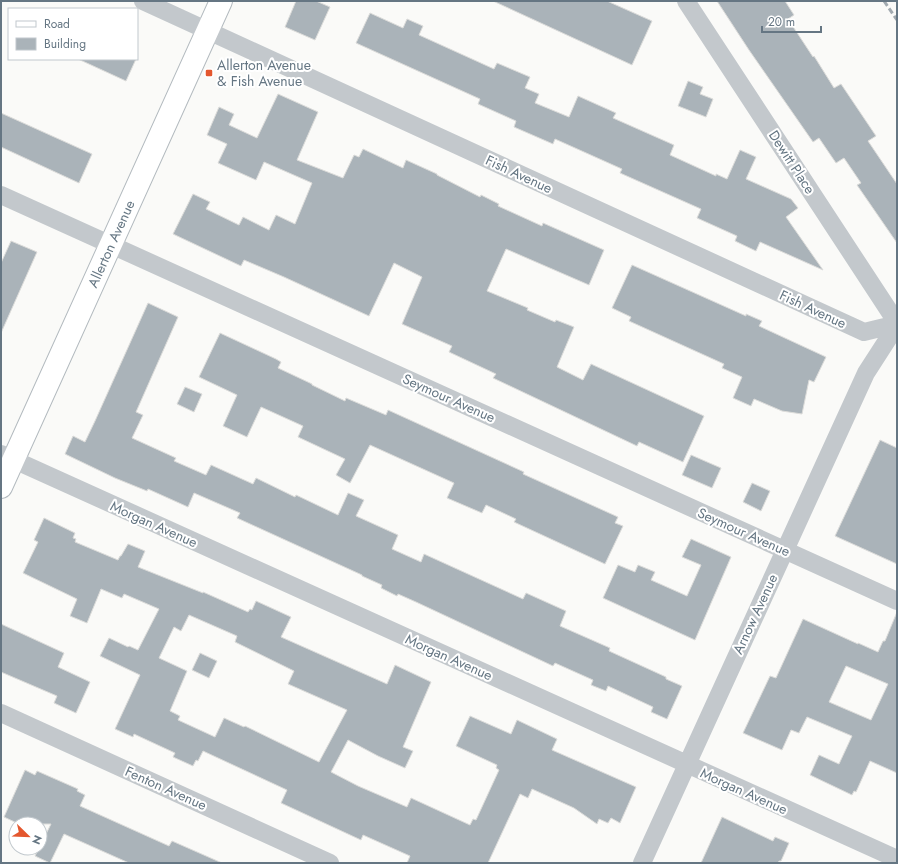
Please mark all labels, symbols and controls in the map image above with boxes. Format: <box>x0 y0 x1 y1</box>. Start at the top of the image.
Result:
legend <box>8 8 138 60</box>
scale bar <box>762 8 821 34</box>
text: 20 m <box>768 13 795 31</box>
text: Road <box>44 15 70 33</box>
text: Building <box>44 35 86 53</box>
place label: Allerton Avenue & Fish Avenue <box>217 55 311 91</box>
marker: Allerton Avenue & Fish Avenue <box>204 68 214 78</box>
street label: Dewitt Place <box>764 126 820 198</box>
street label: Fish Avenue <box>482 150 556 198</box>
street label: Allerton Avenue <box>83 197 140 291</box>
street label: Fish Avenue <box>776 285 850 333</box>
street label: Seymour Avenue <box>400 369 498 427</box>
street label: Morgan Avenue <box>107 496 201 552</box>
street label: Seymour Avenue <box>695 503 793 561</box>
street label: Arnow Avenue <box>728 571 782 657</box>
street label: Morgan Avenue <box>402 629 496 685</box>
street label: Fenton Avenue <box>122 761 210 815</box>
street label: Morgan Avenue <box>697 763 791 819</box>
north arrow <box>8 816 48 856</box>
text: N <box>28 833 46 847</box>

